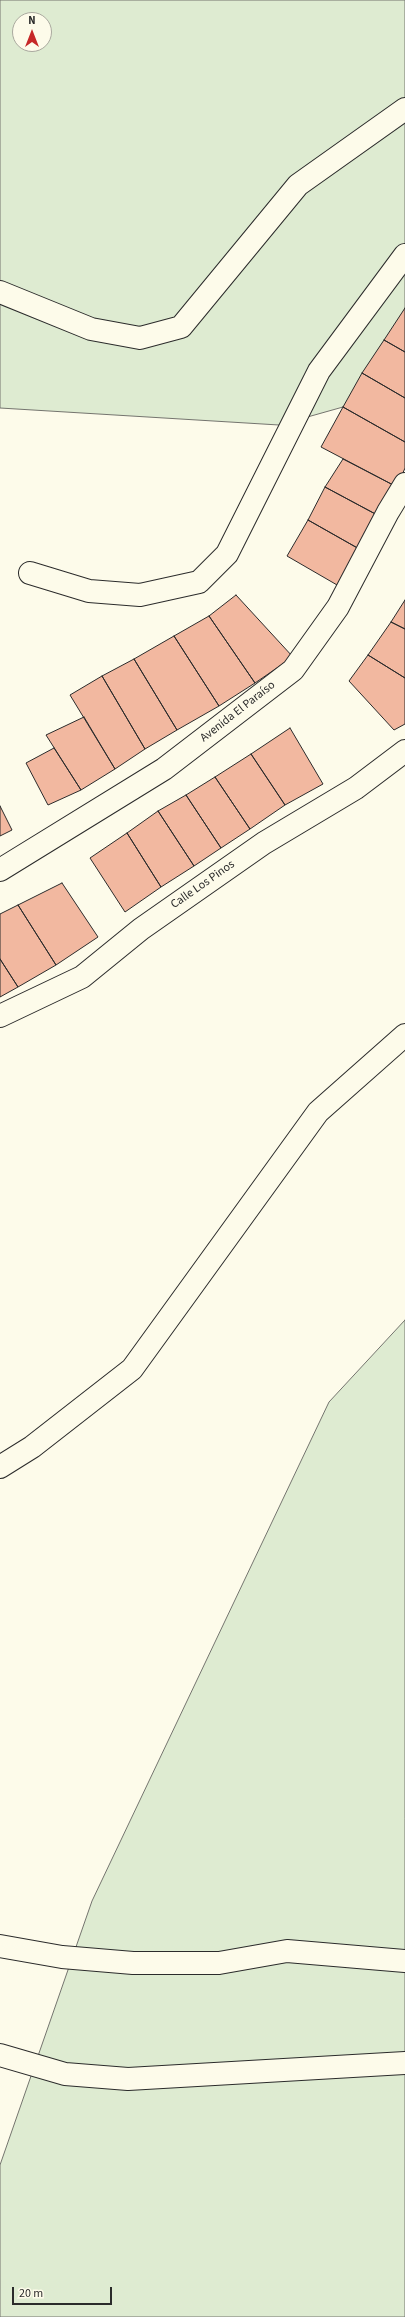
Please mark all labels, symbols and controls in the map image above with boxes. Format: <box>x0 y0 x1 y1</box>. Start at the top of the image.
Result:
north arrow <box>12 12 52 52</box>
text: N <box>28 13 36 28</box>
street label: Avenida El Paraíso <box>198 678 278 746</box>
street label: Calle Los Pinos <box>168 858 238 912</box>
scale bar <box>14 2279 114 2305</box>
text: 20 m <box>19 2285 43 2302</box>

